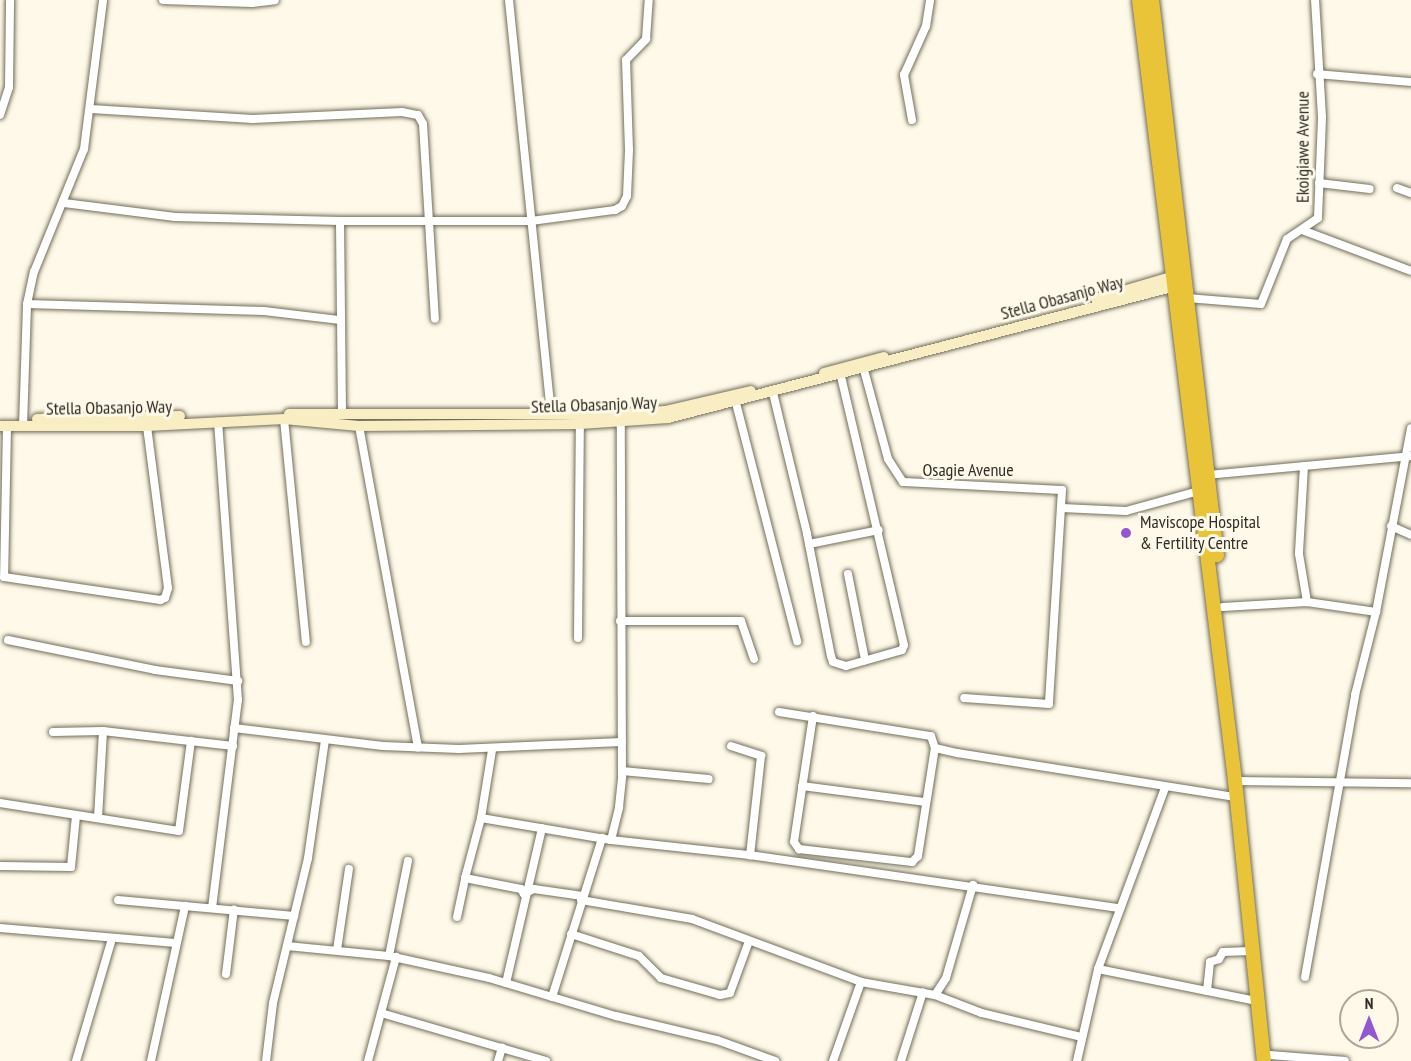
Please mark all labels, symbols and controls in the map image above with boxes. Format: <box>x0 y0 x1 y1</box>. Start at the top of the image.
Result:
street label: Ekoigiawe Avenue <box>1292 91 1314 203</box>
street label: Stella Obasanjo Way <box>998 271 1126 325</box>
street label: Stella Obasanjo Way <box>530 392 658 418</box>
street label: Stella Obasanjo Way <box>46 396 172 420</box>
street label: Osagie Avenue <box>922 459 1014 481</box>
place label: Maviscope Hospital & Fertility Centre <box>1140 512 1260 554</box>
marker: Maviscope Hospital & Fertility Centre <box>1117 524 1135 542</box>
north arrow <box>1339 989 1399 1049</box>
text: N <box>1365 993 1373 1013</box>

